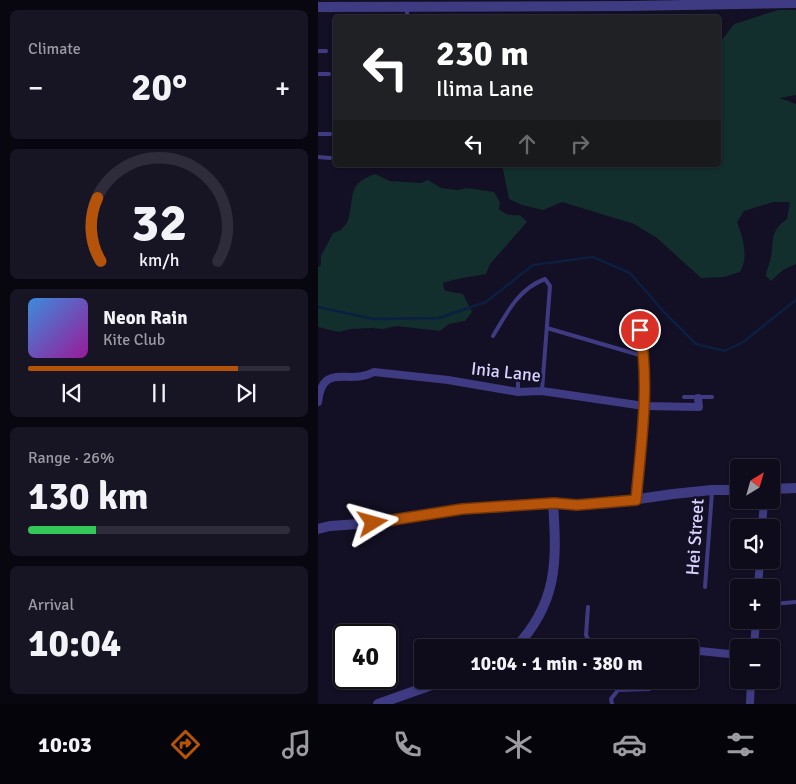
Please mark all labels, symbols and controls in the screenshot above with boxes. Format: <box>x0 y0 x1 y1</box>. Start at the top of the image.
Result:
text: 230 m <box>436 32 529 75</box>
icon: left <box>353 35 418 100</box>
text: Climate <box>28 39 81 59</box>
text: 20° <box>131 64 187 111</box>
text: − <box>28 71 43 105</box>
text: + <box>275 71 290 105</box>
text: Ilima Lane <box>436 75 534 102</box>
icon: left <box>460 130 488 158</box>
icon: ahead <box>513 130 541 158</box>
icon: right <box>566 130 594 158</box>
text: 32 <box>131 191 187 255</box>
text: km/h <box>139 249 179 271</box>
text: Neon Rain <box>103 306 188 330</box>
pin <box>619 309 661 351</box>
icon: arrive <box>626 316 654 344</box>
text: Kite Club <box>103 330 165 350</box>
street label: Inia Lane <box>470 357 542 387</box>
icon: previous <box>58 379 86 407</box>
icon: pause <box>145 379 173 407</box>
icon: next <box>232 379 260 407</box>
text: Range · 26% <box>28 448 114 468</box>
north arrow <box>730 459 780 509</box>
map controls <box>730 459 780 689</box>
text: 130 km <box>28 473 149 520</box>
position arrow <box>346 496 398 548</box>
street label: Hei Street <box>681 498 709 576</box>
button: sound <box>730 519 780 569</box>
button: + <box>730 579 780 629</box>
text: Arrival <box>28 595 74 615</box>
text: 10:04 <box>28 620 121 667</box>
speed limit sign: 40 <box>333 624 398 689</box>
button: − <box>730 639 780 689</box>
text: 10:04 · 1 min · 380 m <box>470 652 643 676</box>
icon: directions <box>168 727 203 762</box>
icon: music <box>279 727 314 762</box>
icon: phone <box>390 727 425 762</box>
icon: climate <box>501 727 536 762</box>
icon: car <box>612 727 647 762</box>
icon: filters <box>723 727 758 762</box>
text: 10:03 <box>38 731 92 758</box>

